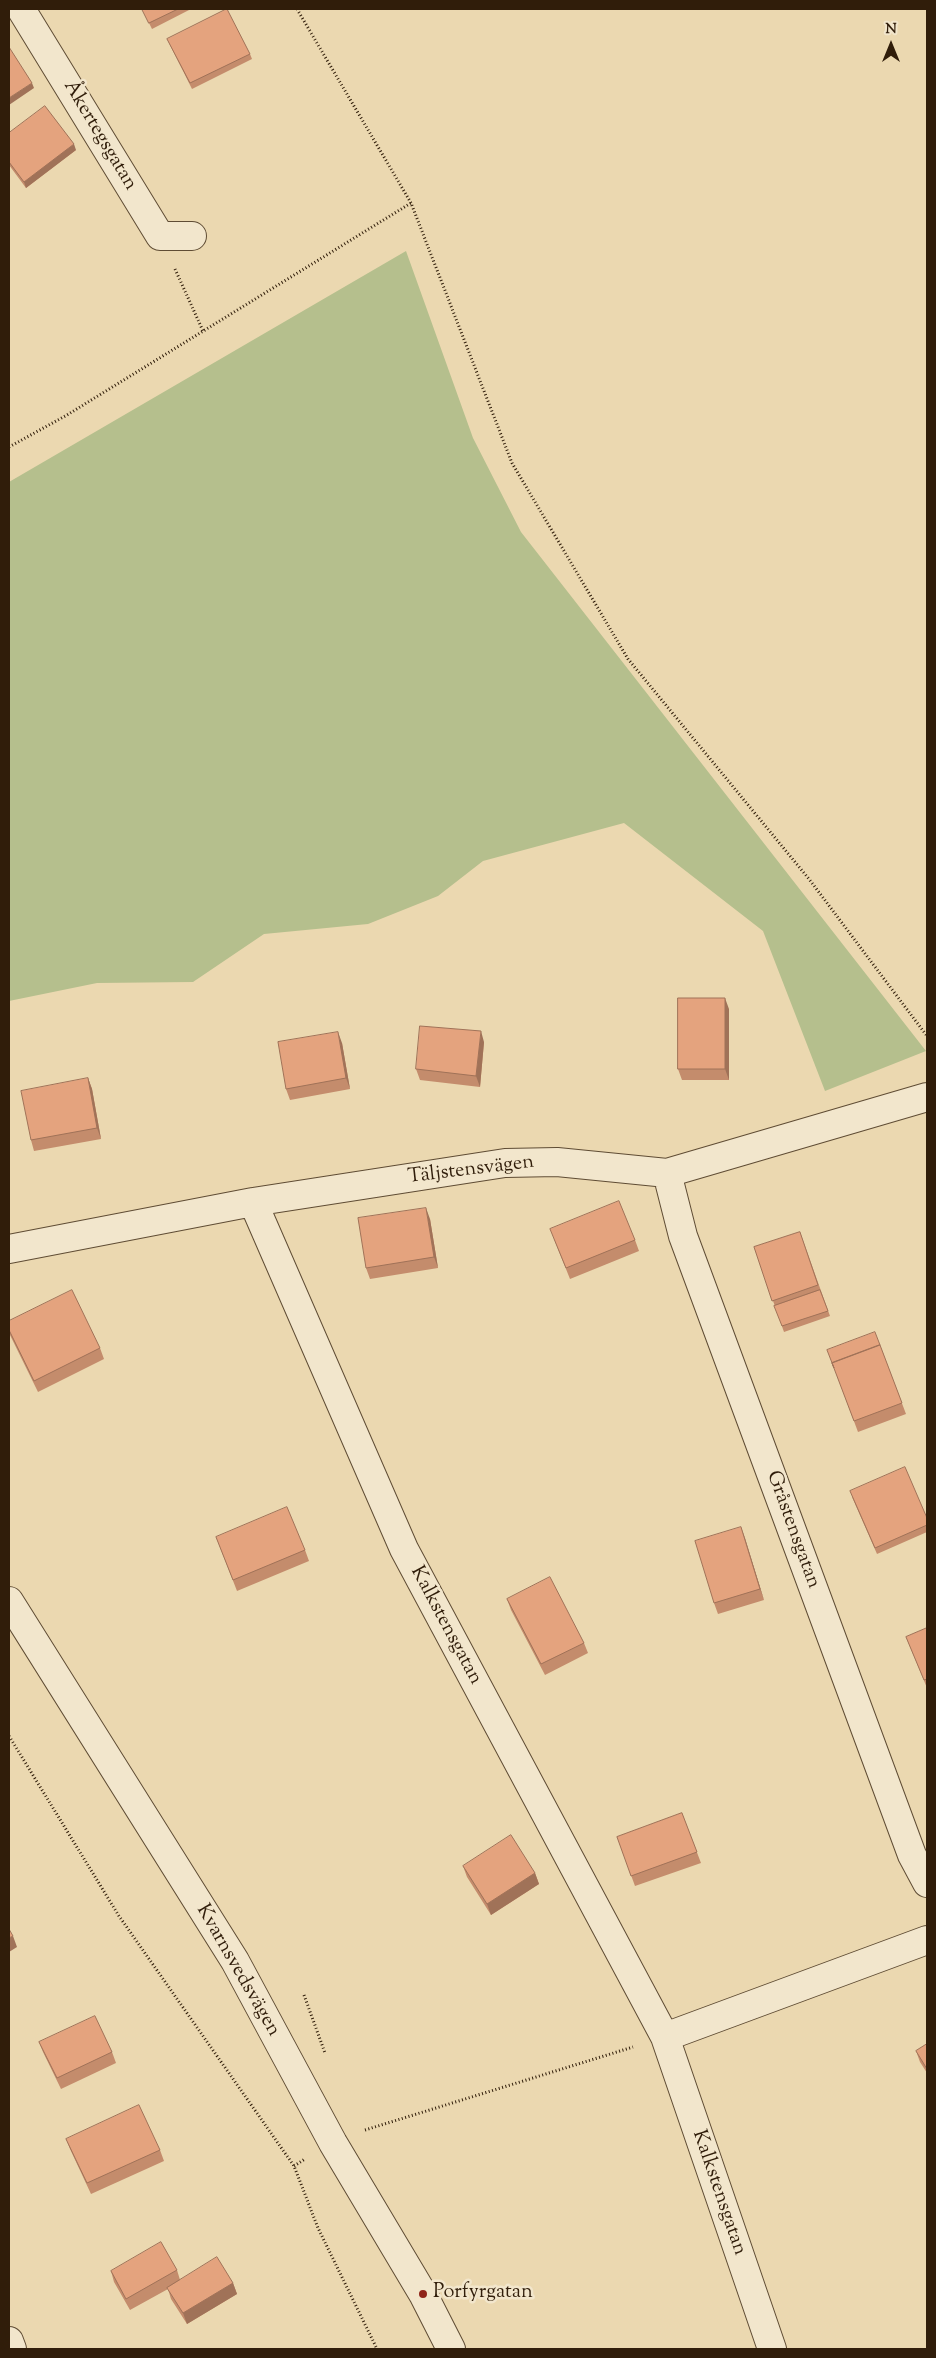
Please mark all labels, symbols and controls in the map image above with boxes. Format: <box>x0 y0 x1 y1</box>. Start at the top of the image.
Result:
north arrow <box>866 20 916 70</box>
text: N <box>885 20 897 40</box>
street label: Åkertegsgatan <box>57 77 141 195</box>
street label: Täljstensvägen <box>407 1151 535 1191</box>
street label: Gråstensgatan <box>760 1468 824 1592</box>
street label: Kalkstensgatan <box>404 1563 486 1689</box>
street label: Kvarnsvedsvägen <box>189 1901 285 2041</box>
street label: Kalkstensgatan <box>685 2127 751 2259</box>
place label: Porfyrgatan <box>433 2282 533 2306</box>
marker: Porfyrgatan <box>417 2288 429 2300</box>

